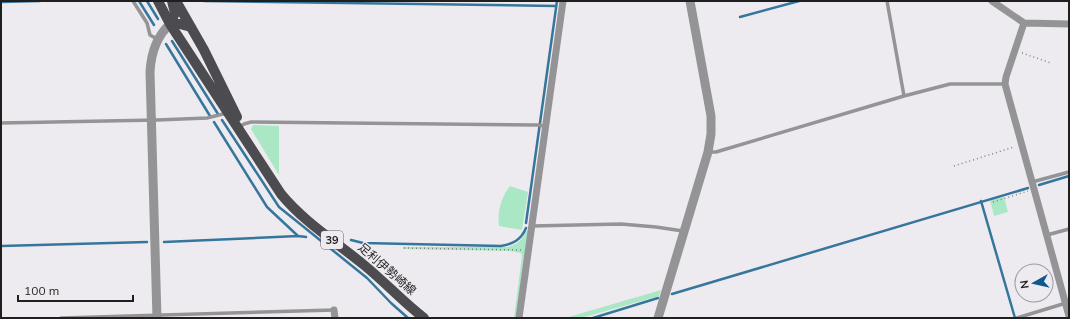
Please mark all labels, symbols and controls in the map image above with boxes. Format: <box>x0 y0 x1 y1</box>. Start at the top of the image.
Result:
road number: 39 <box>321 231 343 249</box>
street label: 足利伊勢崎線 <box>355 239 419 298</box>
north arrow <box>1014 263 1054 303</box>
scale bar <box>18 277 133 303</box>
text: N <box>1017 279 1032 289</box>
text: 100 m <box>24 283 59 298</box>

